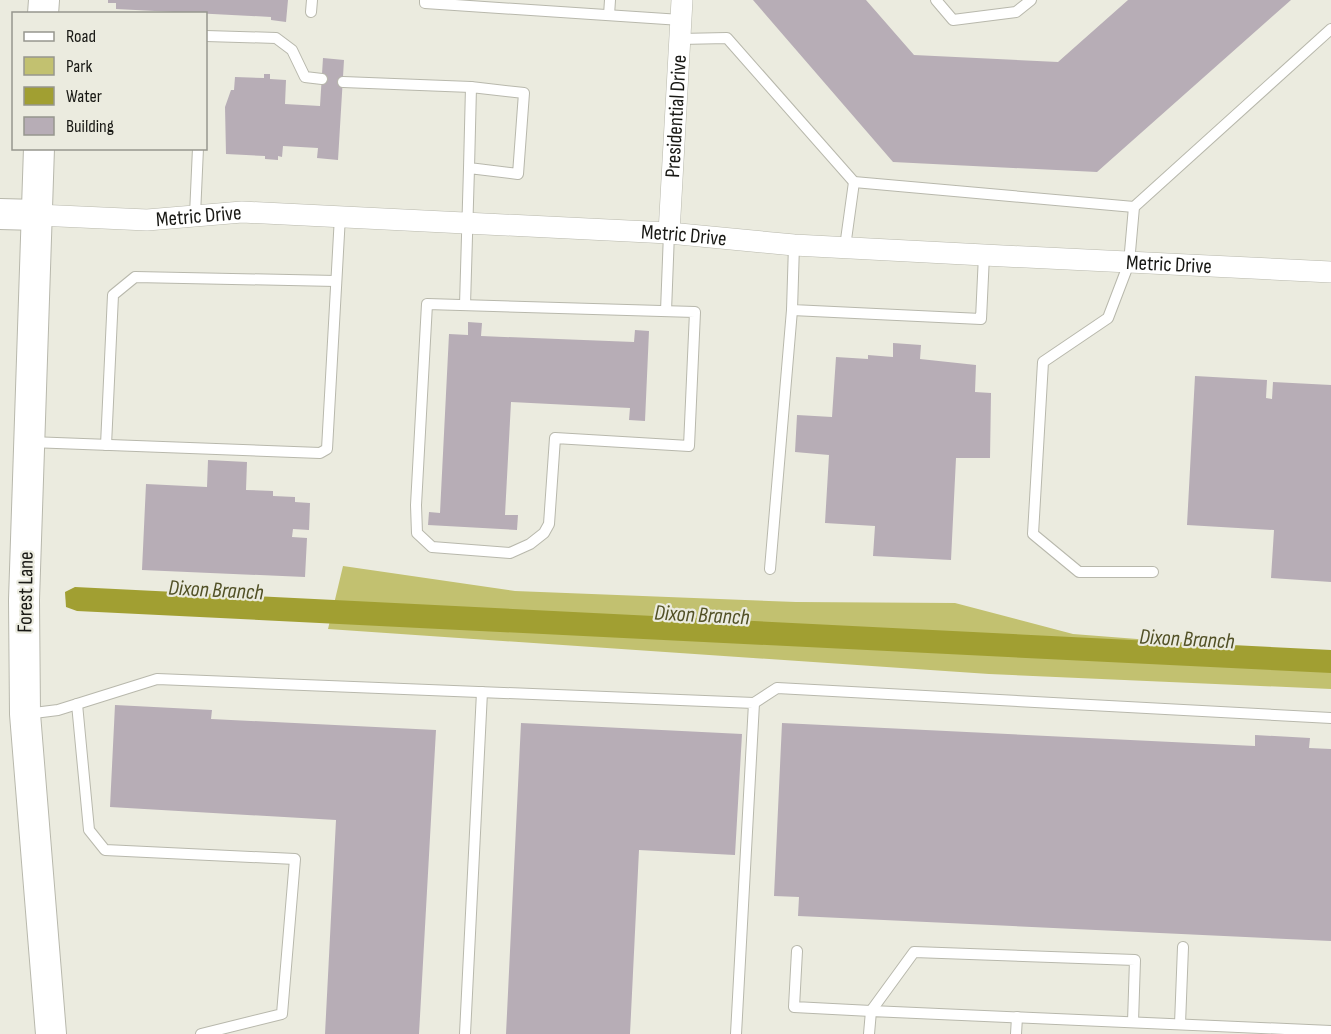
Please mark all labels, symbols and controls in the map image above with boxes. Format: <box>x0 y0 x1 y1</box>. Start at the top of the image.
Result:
legend <box>12 12 207 150</box>
text: Road <box>66 26 96 47</box>
street label: Presidential Drive <box>660 54 692 178</box>
text: Park <box>66 56 92 77</box>
text: Water <box>66 86 102 107</box>
text: Building <box>66 116 114 137</box>
street label: Metric Drive <box>155 200 242 232</box>
street label: Metric Drive <box>641 220 728 251</box>
street label: Metric Drive <box>1126 250 1212 279</box>
street label: Forest Lane <box>12 551 39 633</box>
water label: Dixon Branch <box>168 575 264 606</box>
water label: Dixon Branch <box>654 600 750 631</box>
water label: Dixon Branch <box>1139 624 1235 655</box>

